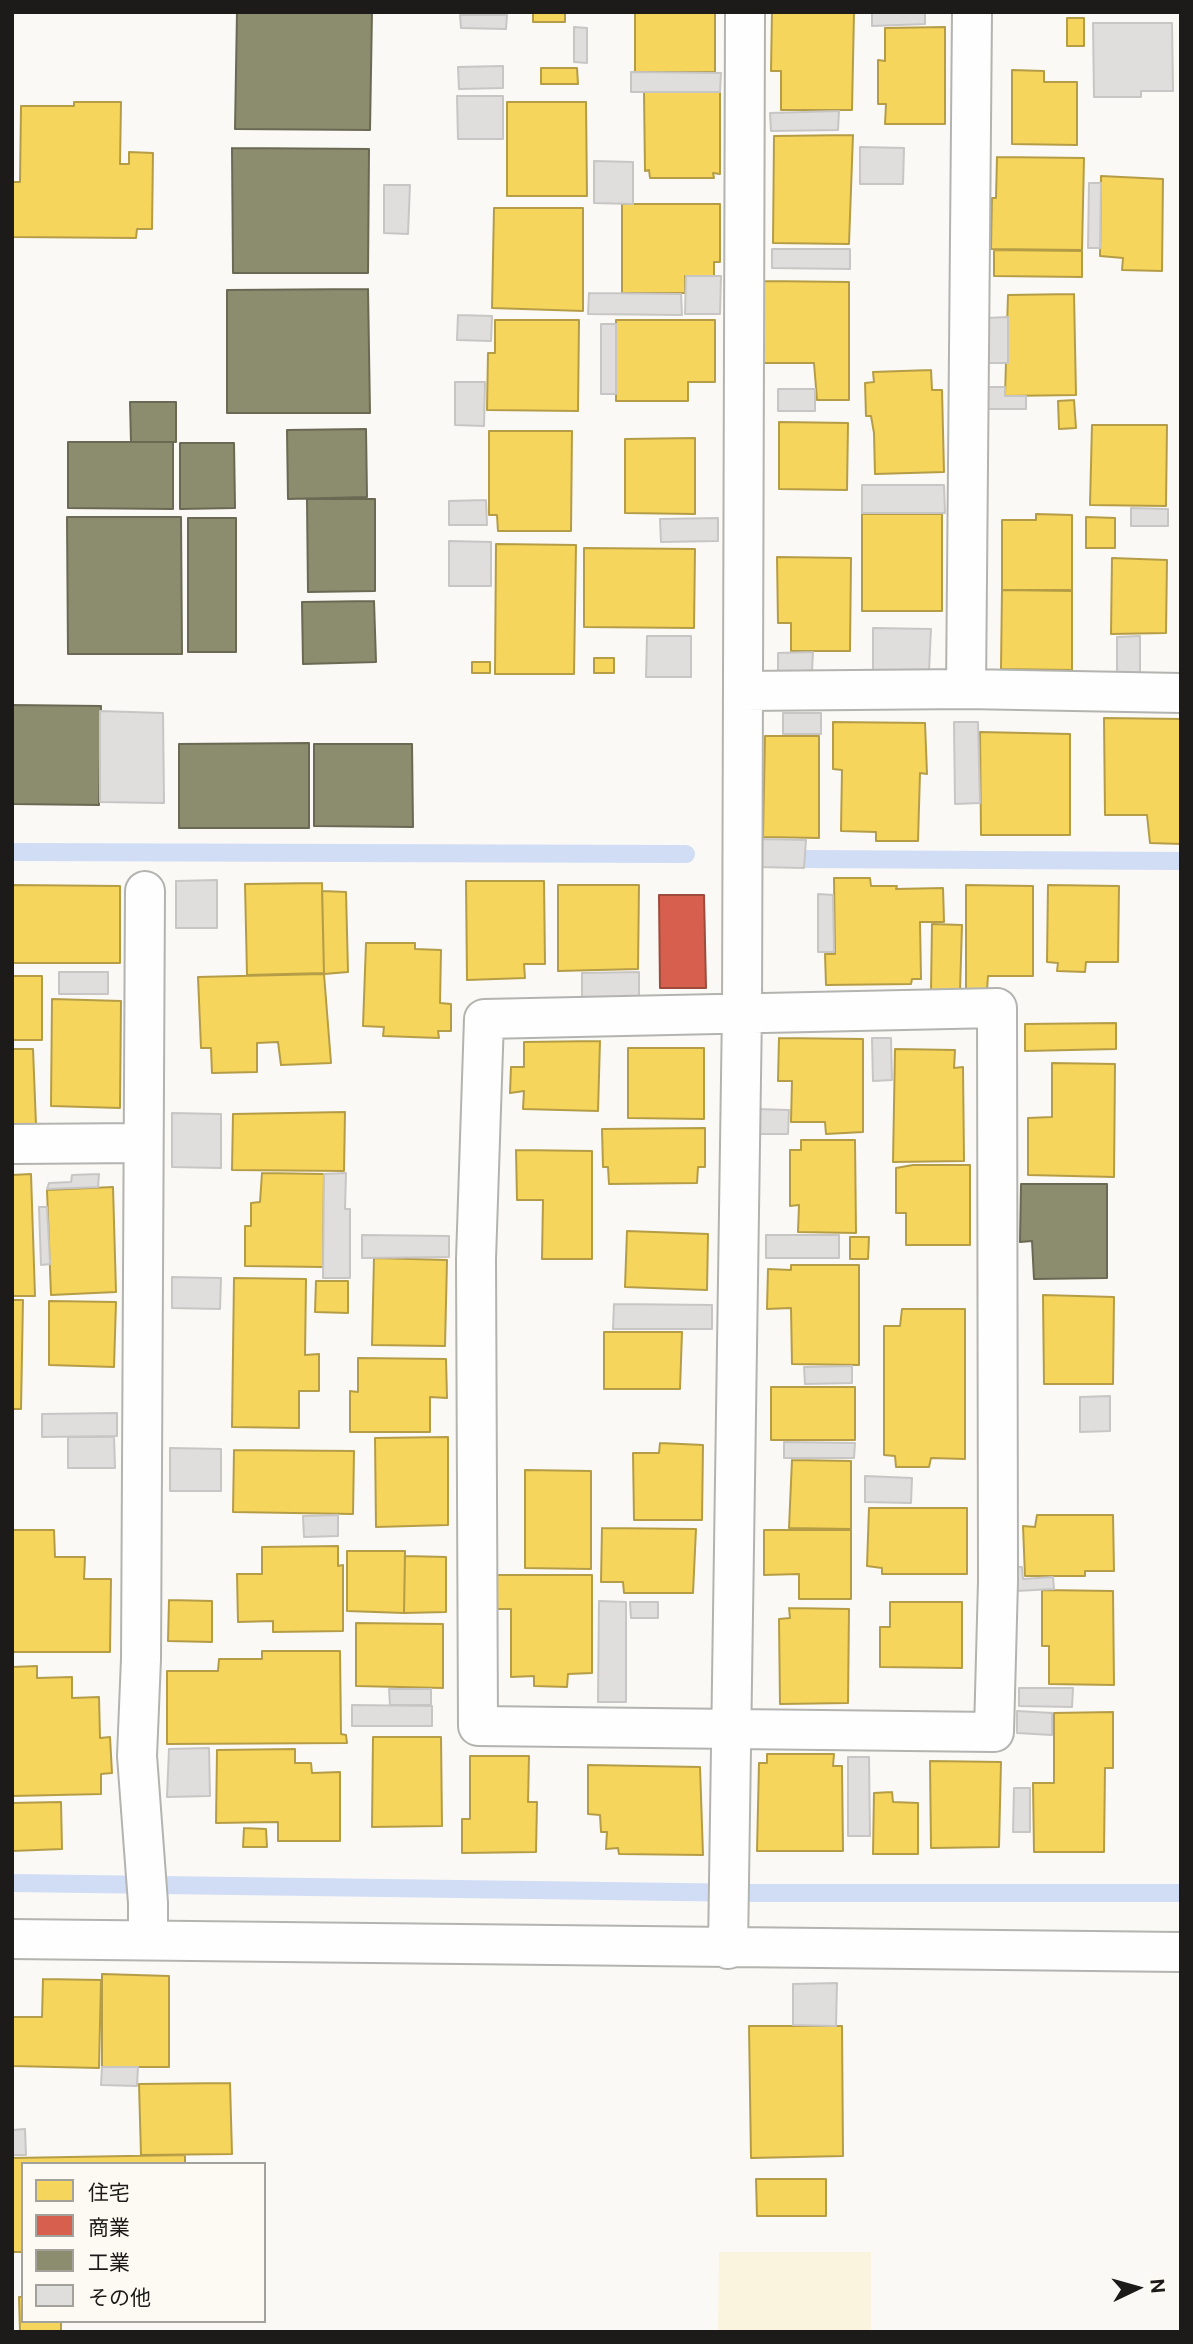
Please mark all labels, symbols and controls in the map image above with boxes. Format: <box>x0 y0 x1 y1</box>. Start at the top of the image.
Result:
legend <box>21 2162 266 2323</box>
text: 住宅 <box>88 2180 130 2205</box>
text: 商業 <box>88 2215 130 2240</box>
text: 工業 <box>88 2250 130 2275</box>
north arrow <box>1102 2253 1172 2323</box>
text: N <box>1146 2278 1170 2295</box>
text: その他 <box>88 2285 151 2310</box>

